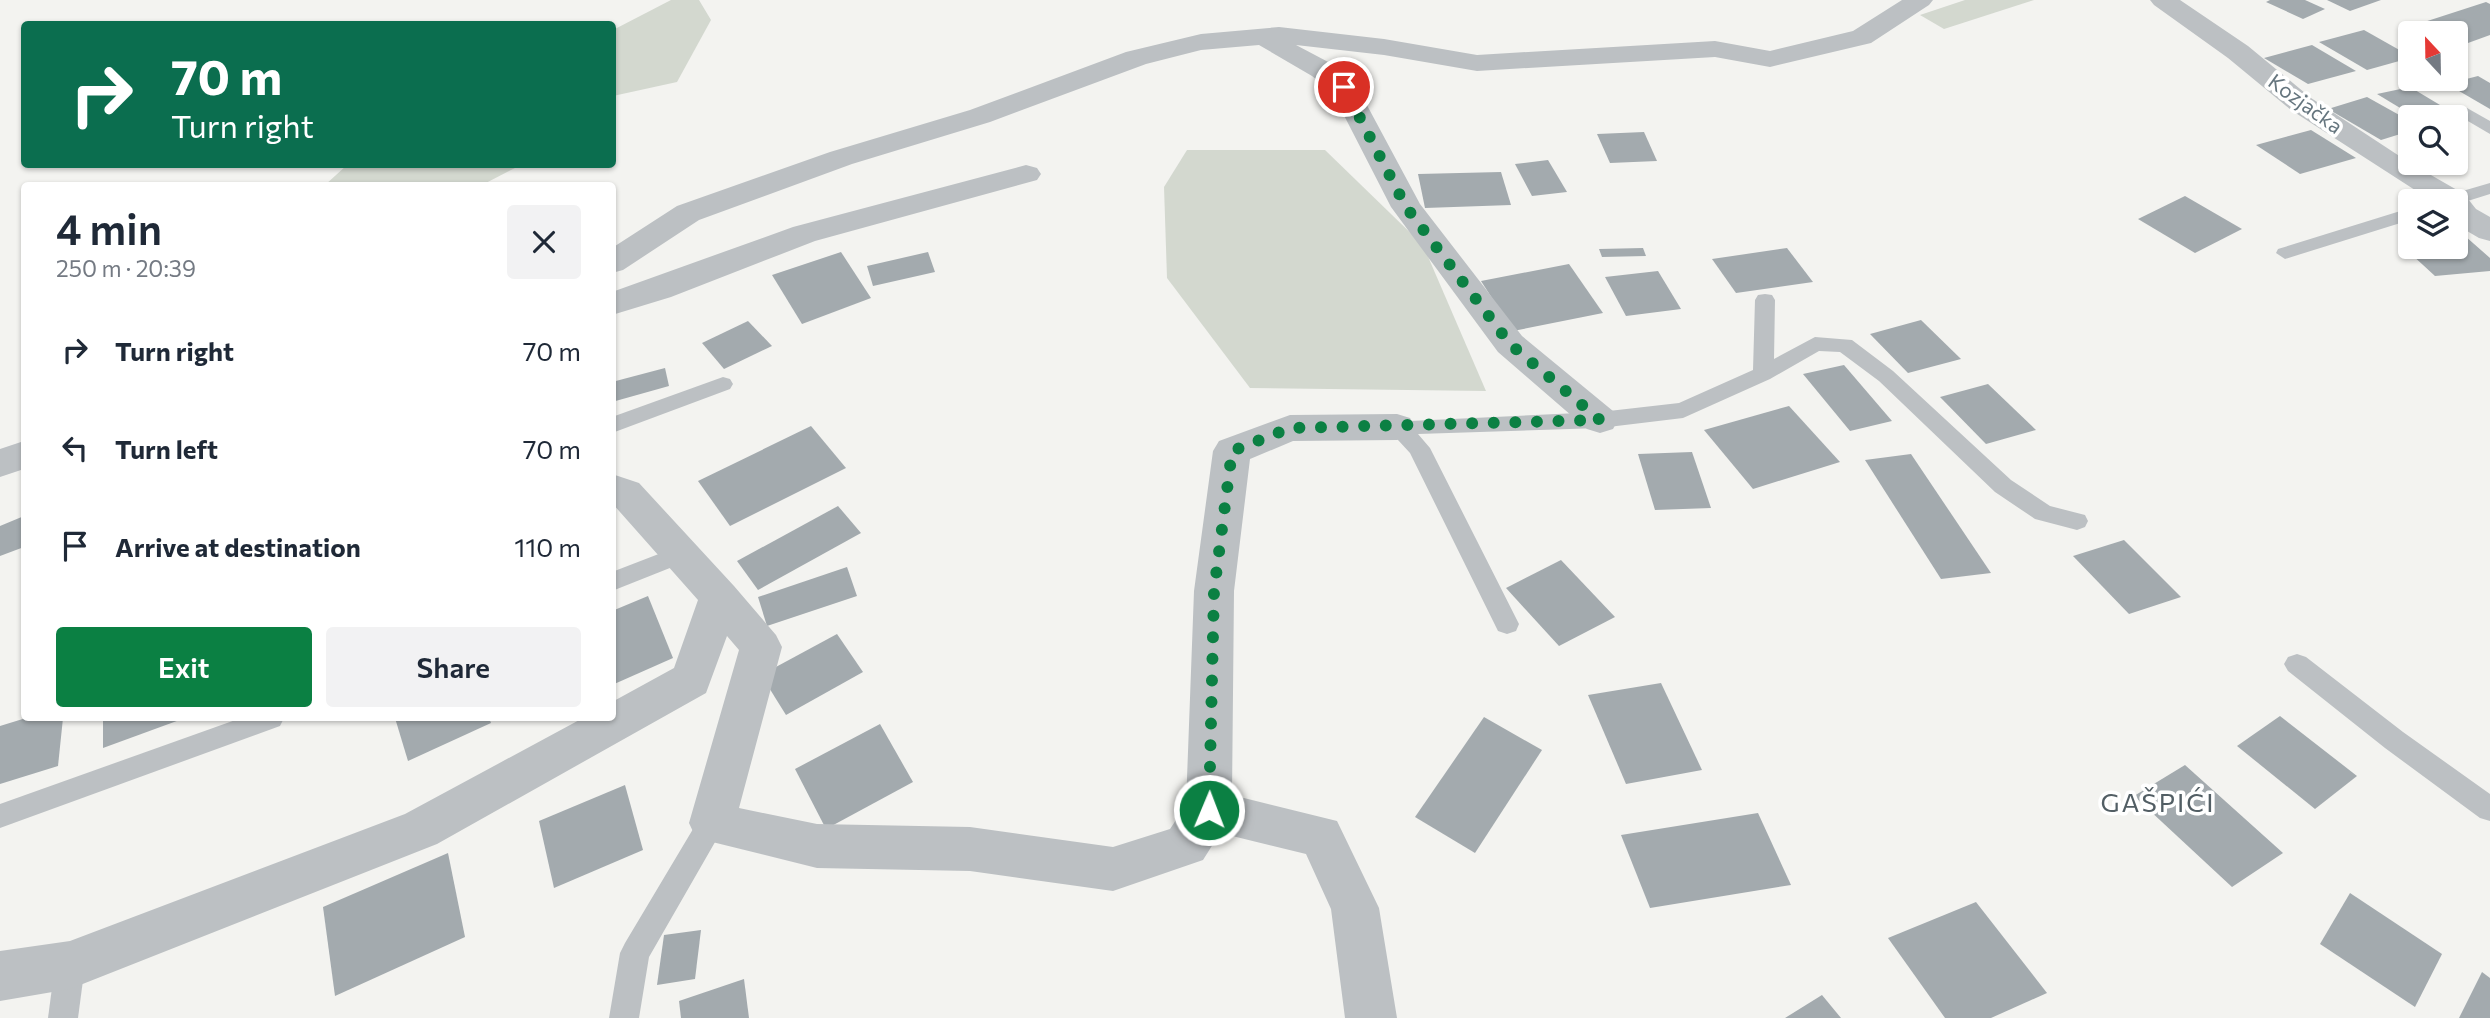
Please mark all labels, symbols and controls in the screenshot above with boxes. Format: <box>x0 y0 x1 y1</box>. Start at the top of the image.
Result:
north arrow <box>2398 21 2468 91</box>
map controls <box>2398 21 2468 259</box>
text: 70 m <box>171 45 282 105</box>
icon: right <box>56 49 147 140</box>
pin <box>1314 57 1374 117</box>
icon: arrive <box>1325 68 1363 106</box>
street label: Kozjačka <box>2264 68 2348 138</box>
text: Turn right <box>171 105 314 145</box>
button: search <box>2398 105 2468 175</box>
button: layers <box>2398 189 2468 259</box>
text: 4 min <box>56 202 162 254</box>
button: close <box>507 205 581 279</box>
text: 250 m · 20:39 <box>56 254 196 282</box>
icon: right <box>56 331 94 369</box>
text: Turn right <box>115 335 234 366</box>
text: 70 m <box>523 335 581 366</box>
icon: left <box>56 429 94 467</box>
text: Turn left <box>115 433 218 464</box>
text: 70 m <box>523 433 581 464</box>
icon: arrive <box>56 527 94 565</box>
text: Arrive at destination <box>115 531 361 562</box>
text: 110 m <box>514 531 581 562</box>
button: Exit <box>56 627 312 707</box>
button: Share <box>326 627 581 707</box>
position arrow <box>1172 773 1246 847</box>
district label: GAŠPIĆI <box>2101 786 2215 817</box>

